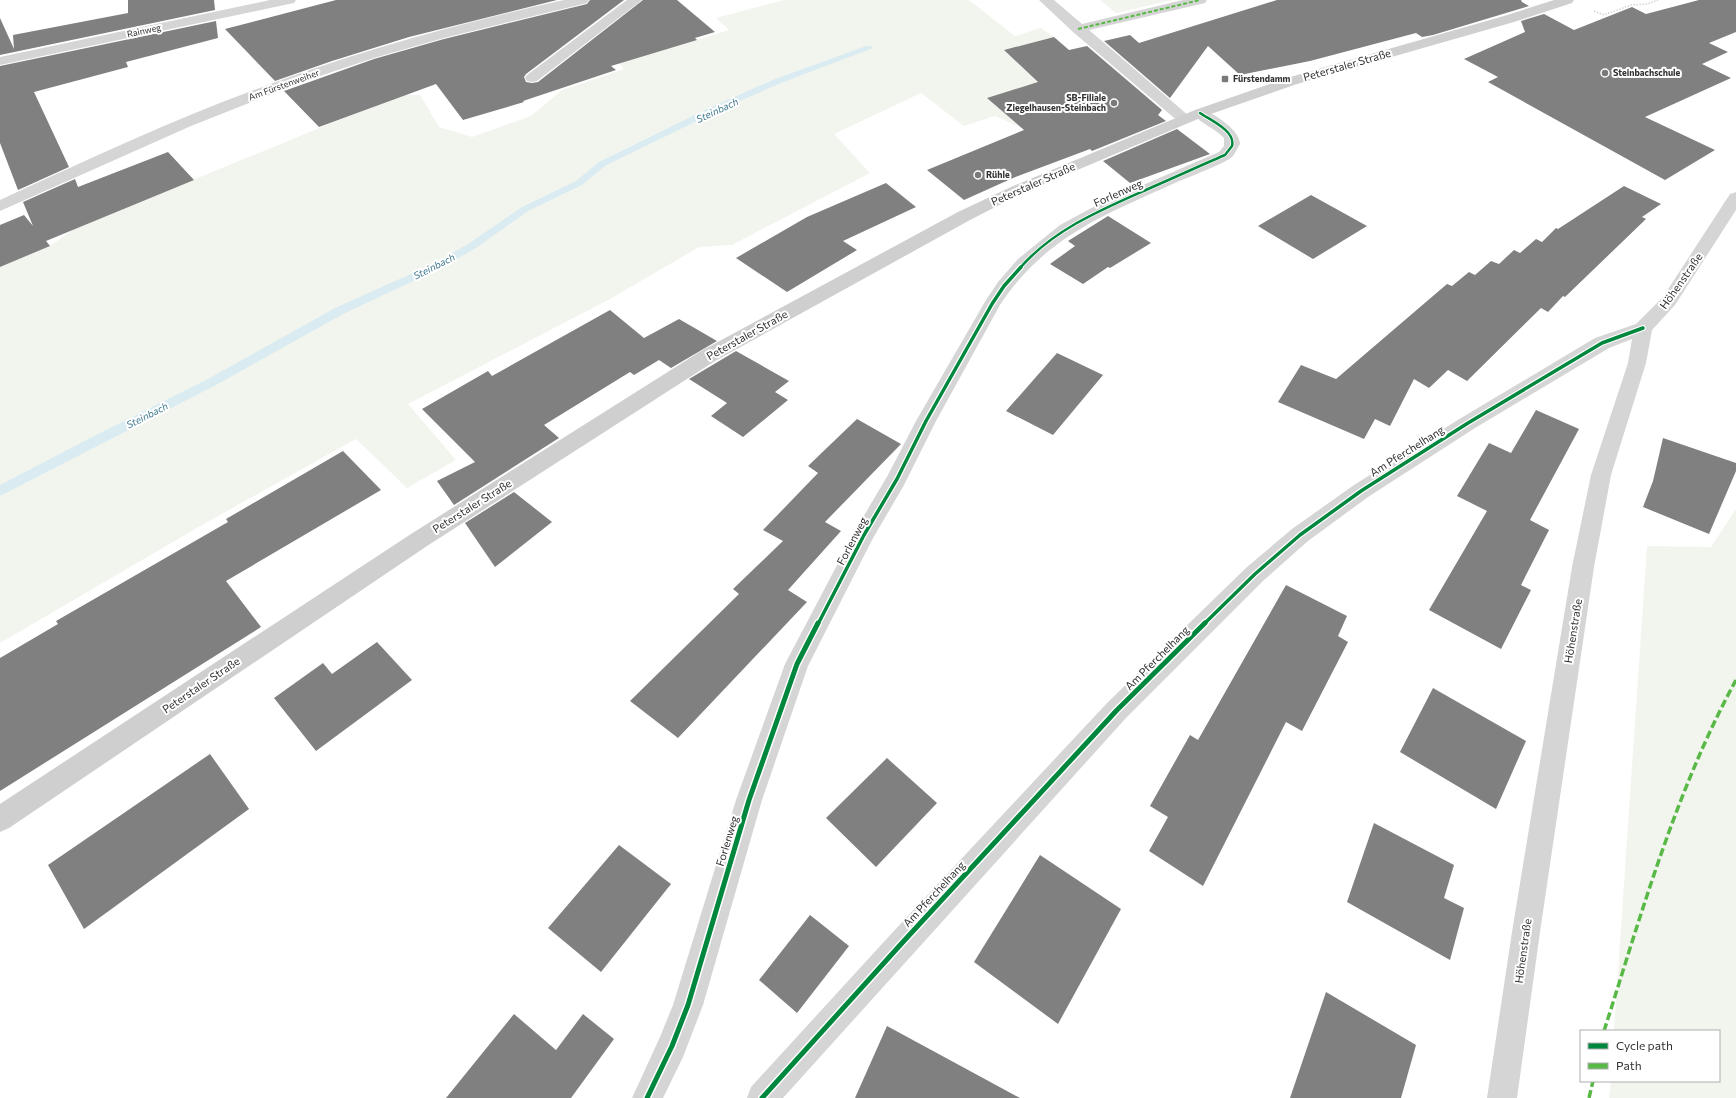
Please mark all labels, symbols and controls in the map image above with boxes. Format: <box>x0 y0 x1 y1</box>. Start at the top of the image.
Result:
street label: Rainweg <box>126 21 162 40</box>
street label: Peterstaler Straße <box>1302 46 1392 83</box>
street label: Am Fürstenweiher <box>247 67 321 102</box>
place label: Steinbachschule <box>1613 67 1681 78</box>
marker: Steinbachschule <box>1600 68 1610 78</box>
place label: Fürstendamm <box>1233 73 1291 84</box>
marker: Fürstendamm <box>1220 74 1230 84</box>
place label: SB-Filiale Ziegelhausen-Steinbach <box>1006 92 1106 113</box>
water label: Steinbach <box>694 95 740 125</box>
marker: SB-Filiale Ziegelhausen-Steinbach <box>1109 98 1119 108</box>
street label: Peterstaler Straße <box>989 159 1077 208</box>
place label: Rühle <box>986 169 1010 180</box>
marker: Rühle <box>973 170 983 180</box>
street label: Forlenweg <box>1091 176 1144 209</box>
water label: Steinbach <box>411 250 457 282</box>
street label: Höhenstraße <box>1657 250 1705 311</box>
street label: Peterstaler Straße <box>704 307 790 362</box>
water label: Steinbach <box>124 399 170 431</box>
street label: Am Pferchelhang <box>1367 423 1446 479</box>
street label: Peterstaler Straße <box>430 476 514 535</box>
street label: Forlenweg <box>834 515 870 567</box>
street label: Höhenstraße <box>1561 598 1584 664</box>
street label: Am Pferchelhang <box>1122 623 1191 692</box>
street label: Peterstaler Straße <box>160 654 242 715</box>
street label: Forlenweg <box>713 814 740 868</box>
street label: Am Pferchelhang <box>900 858 967 929</box>
street label: Höhenstraße <box>1512 918 1534 984</box>
legend <box>1580 1030 1720 1082</box>
text: Cycle path <box>1616 1038 1673 1052</box>
text: Path <box>1616 1058 1642 1072</box>

